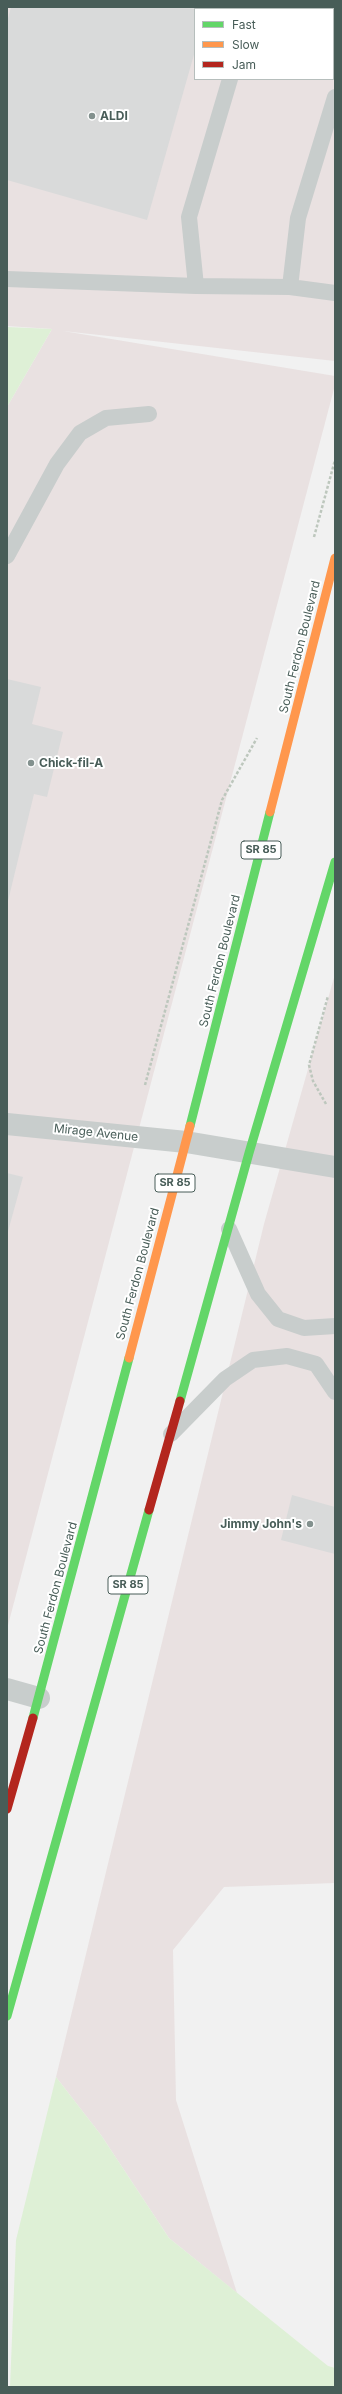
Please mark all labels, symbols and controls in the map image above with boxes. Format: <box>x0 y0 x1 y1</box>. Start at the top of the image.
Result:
legend <box>194 8 334 80</box>
text: Fast <box>232 17 256 32</box>
text: Slow <box>232 37 259 52</box>
text: Jam <box>232 57 256 72</box>
place label: ALDI <box>100 109 128 123</box>
marker: ALDI <box>87 111 97 121</box>
street label: South Ferdon Boulevard <box>277 579 323 715</box>
place label: Chick-fil-A <box>39 756 103 770</box>
marker: Chick-fil-A <box>26 758 36 768</box>
road number: SR 85 <box>241 841 281 859</box>
street label: South Ferdon Boulevard <box>197 893 243 1029</box>
street label: Mirage Avenue <box>53 1121 139 1145</box>
road number: SR 85 <box>155 1174 195 1192</box>
street label: South Ferdon Boulevard <box>113 1206 163 1342</box>
place label: Jimmy John's <box>220 1517 302 1531</box>
marker: Jimmy John's <box>305 1519 315 1529</box>
street label: South Ferdon Boulevard <box>31 1520 81 1656</box>
road number: SR 85 <box>108 1576 148 1594</box>

